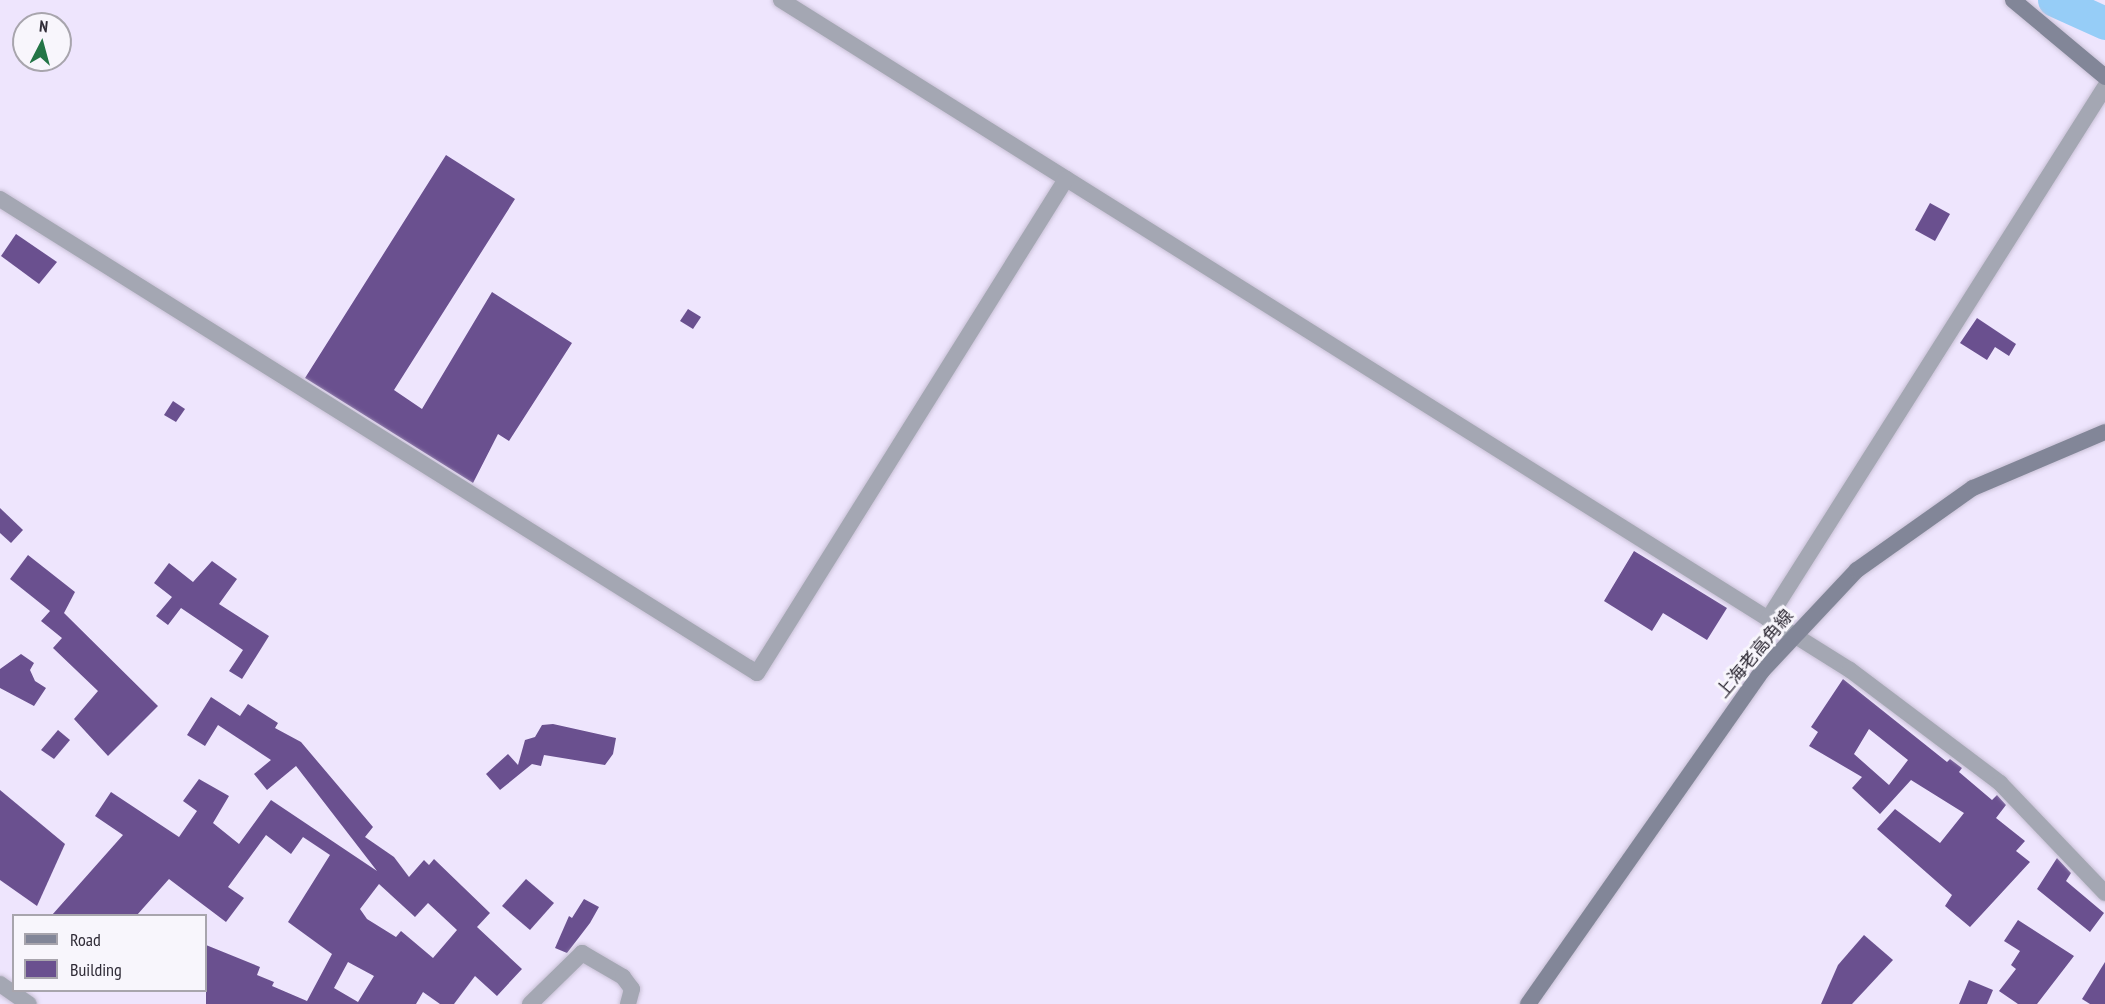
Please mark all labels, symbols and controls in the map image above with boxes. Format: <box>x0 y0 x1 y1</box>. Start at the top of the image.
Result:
north arrow <box>12 12 72 72</box>
text: N <box>38 16 49 36</box>
street label: 上海老高角線 <box>1712 606 1798 702</box>
legend <box>12 914 207 992</box>
text: Road <box>70 928 101 951</box>
text: Building <box>70 958 122 981</box>

